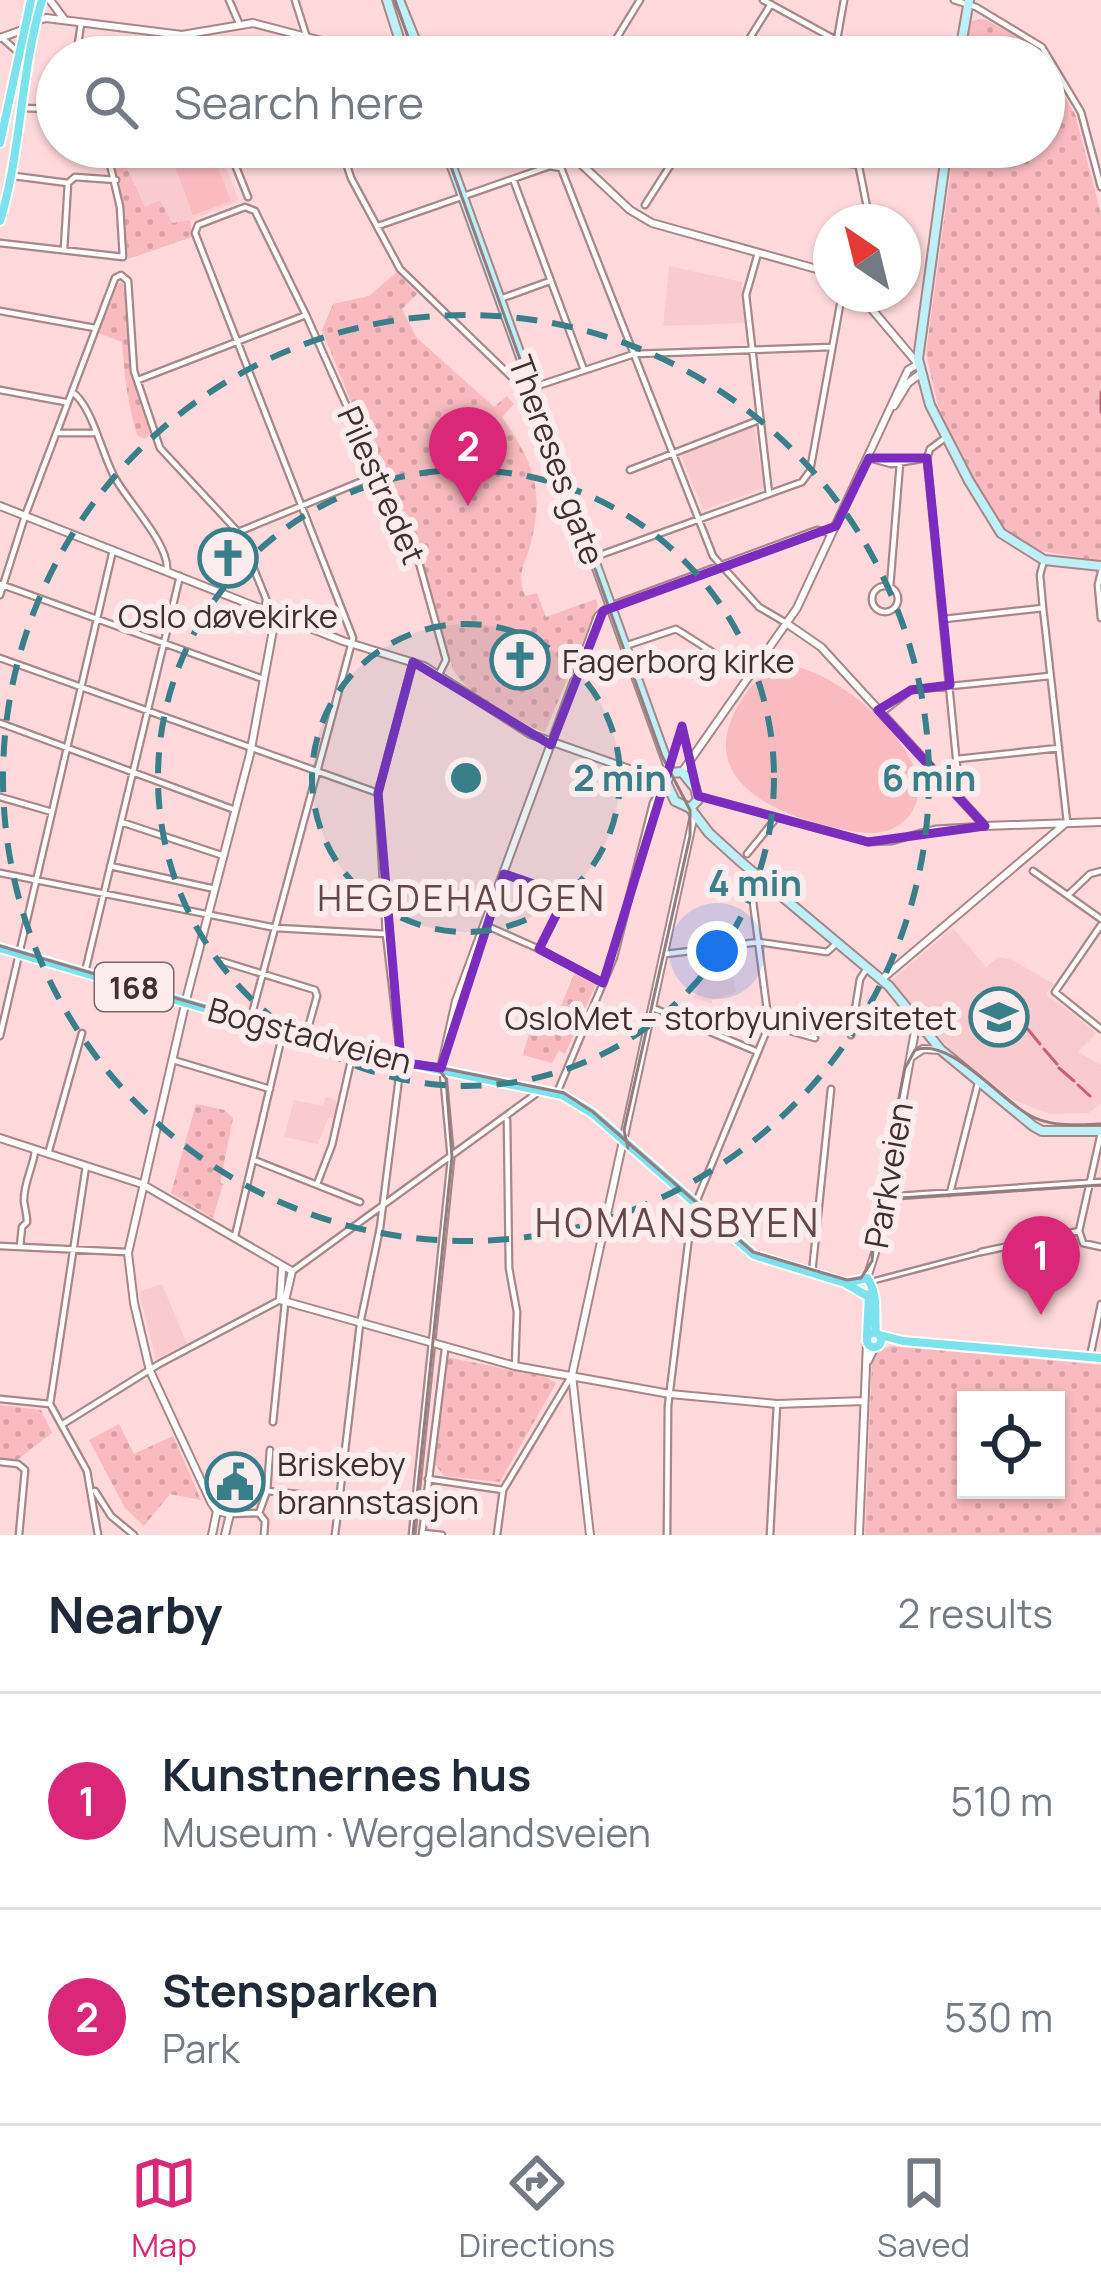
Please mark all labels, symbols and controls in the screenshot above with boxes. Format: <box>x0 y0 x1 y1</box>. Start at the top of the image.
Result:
search box <box>36 36 1065 168</box>
icon: search <box>78 69 144 135</box>
text: Search here <box>174 71 424 133</box>
north arrow <box>813 204 921 312</box>
street label: Thereses gate <box>498 349 616 571</box>
street label: Pilestredet <box>327 399 437 571</box>
pin: 2 <box>429 407 507 506</box>
church icon: Oslo døvekirke <box>197 527 259 589</box>
place label: Oslo døvekirke <box>118 593 338 638</box>
church icon: Fagerborg kirke <box>489 629 551 691</box>
place label: Fagerborg kirke <box>562 638 795 683</box>
text: 2 min <box>573 753 667 802</box>
text: 6 min <box>882 753 976 802</box>
centre of rings <box>445 757 487 799</box>
text: 4 min <box>708 858 802 907</box>
district label: HEGDEHAUGEN <box>317 873 607 922</box>
your location <box>687 921 747 981</box>
road number: 168 <box>95 963 173 1011</box>
street label: Bogstadveien <box>203 986 417 1084</box>
school or university icon: OsloMet – storbyuniversitetet <box>968 986 1030 1048</box>
place label: OsloMet – storbyuniversitetet <box>504 995 957 1040</box>
street label: Parkveien <box>853 1099 923 1251</box>
district label: HOMANSBYEN <box>535 1195 821 1249</box>
pin: 1 <box>1002 1216 1080 1315</box>
map controls <box>957 1391 1065 1499</box>
button: locate <box>957 1391 1065 1499</box>
place label: Briskeby brannstasjon <box>277 1441 479 1524</box>
public building icon: Briskeby brannstasjon <box>204 1451 266 1513</box>
text: Nearby <box>48 1579 223 1648</box>
text: 2 results <box>898 1586 1053 1640</box>
text: Kunstnernes hus <box>162 1743 531 1805</box>
text: 1 <box>78 1774 96 1828</box>
text: 510 m <box>951 1774 1053 1828</box>
text: Museum · Wergelandsveien <box>162 1805 651 1859</box>
text: Stensparken <box>162 1959 439 2021</box>
text: 2 <box>75 1990 99 2044</box>
text: 530 m <box>944 1990 1053 2044</box>
text: Park <box>162 2021 240 2075</box>
tab: Map <box>131 2150 197 2267</box>
tab: Directions <box>459 2150 615 2267</box>
tab: Saved <box>877 2150 970 2267</box>

